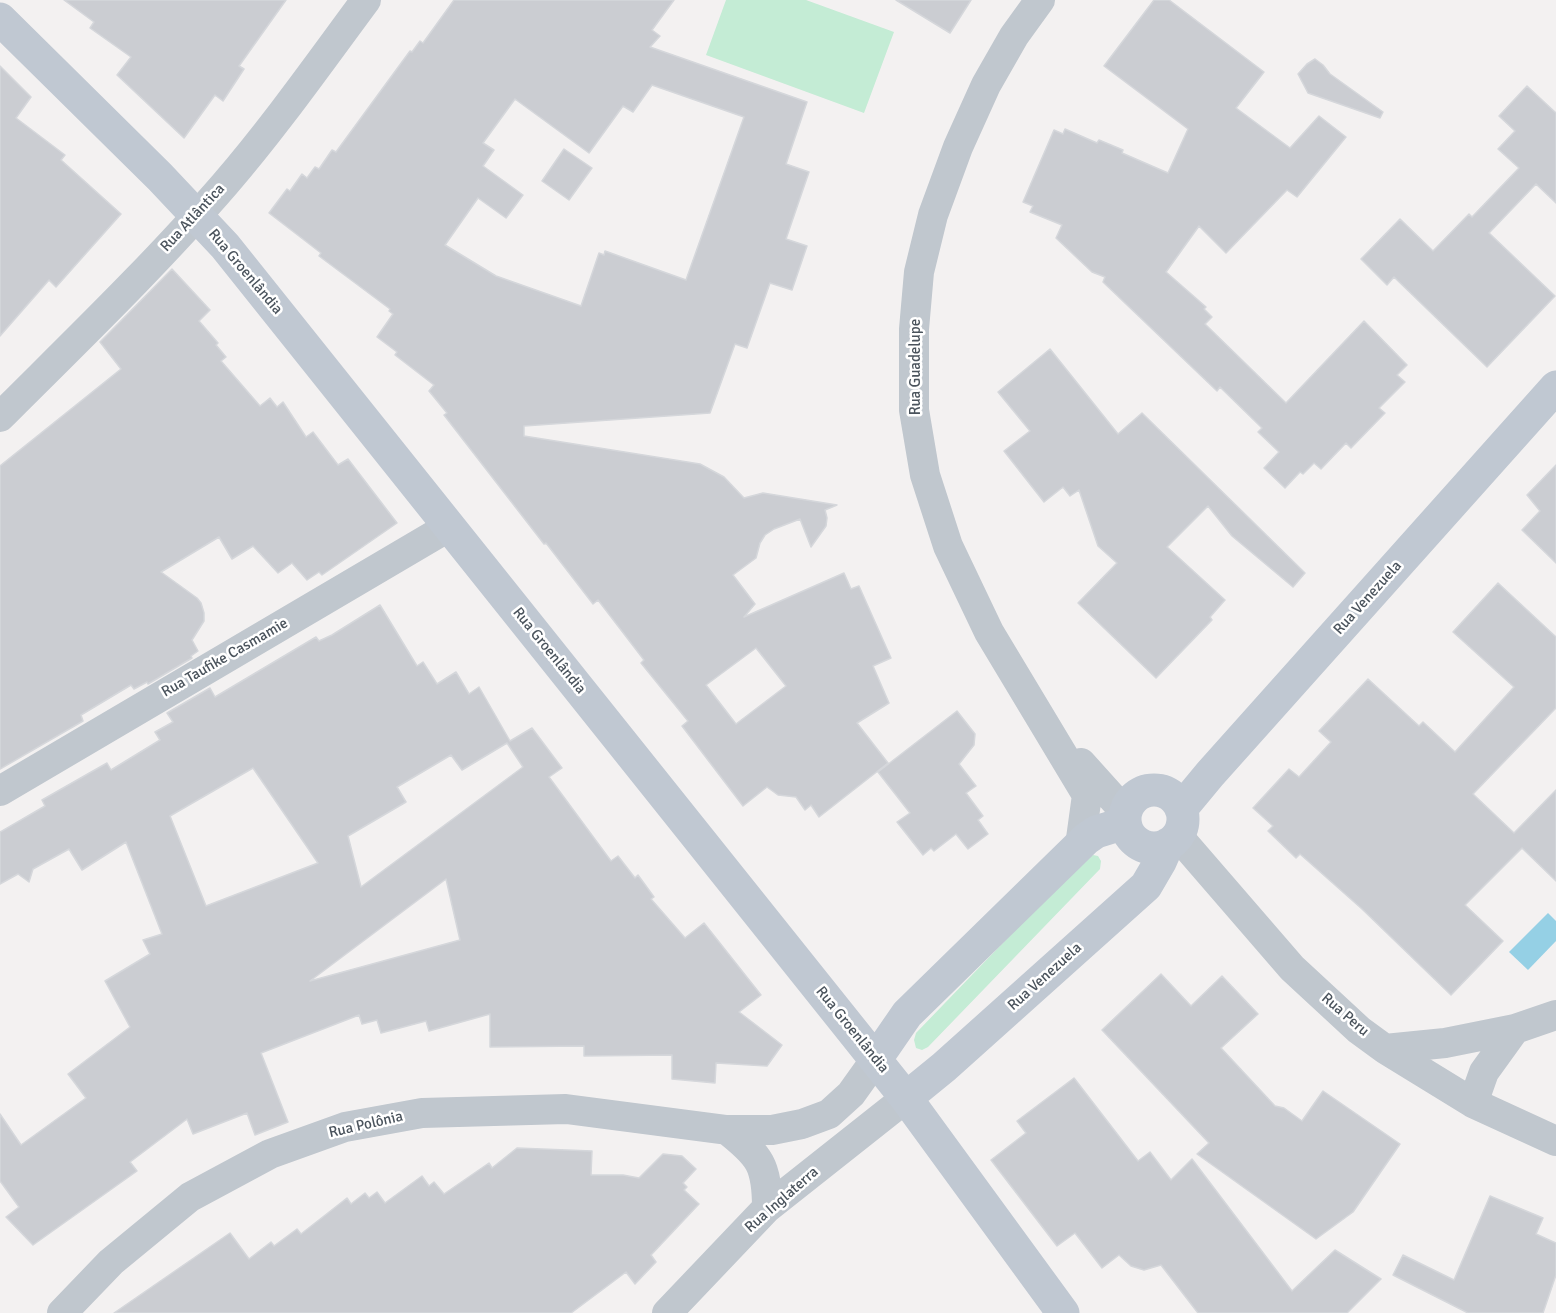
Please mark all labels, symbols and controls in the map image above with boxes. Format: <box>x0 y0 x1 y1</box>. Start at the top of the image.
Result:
street label: Rua Atlântica <box>157 180 229 256</box>
street label: Rua Groenlândia <box>204 226 286 318</box>
street label: Rua Guadelupe <box>907 319 925 415</box>
street label: Rua Venezuela <box>1330 557 1406 639</box>
street label: Rua Groenlândia <box>509 604 589 698</box>
street label: Rua Taufike Casmamie <box>159 614 291 702</box>
street label: Rua Venezuela <box>1004 939 1086 1015</box>
street label: Rua Groenlândia <box>812 983 892 1077</box>
street label: Rua Peru <box>1318 989 1372 1041</box>
street label: Rua Polônia <box>327 1108 405 1142</box>
street label: Rua Inglaterra <box>742 1163 822 1237</box>

